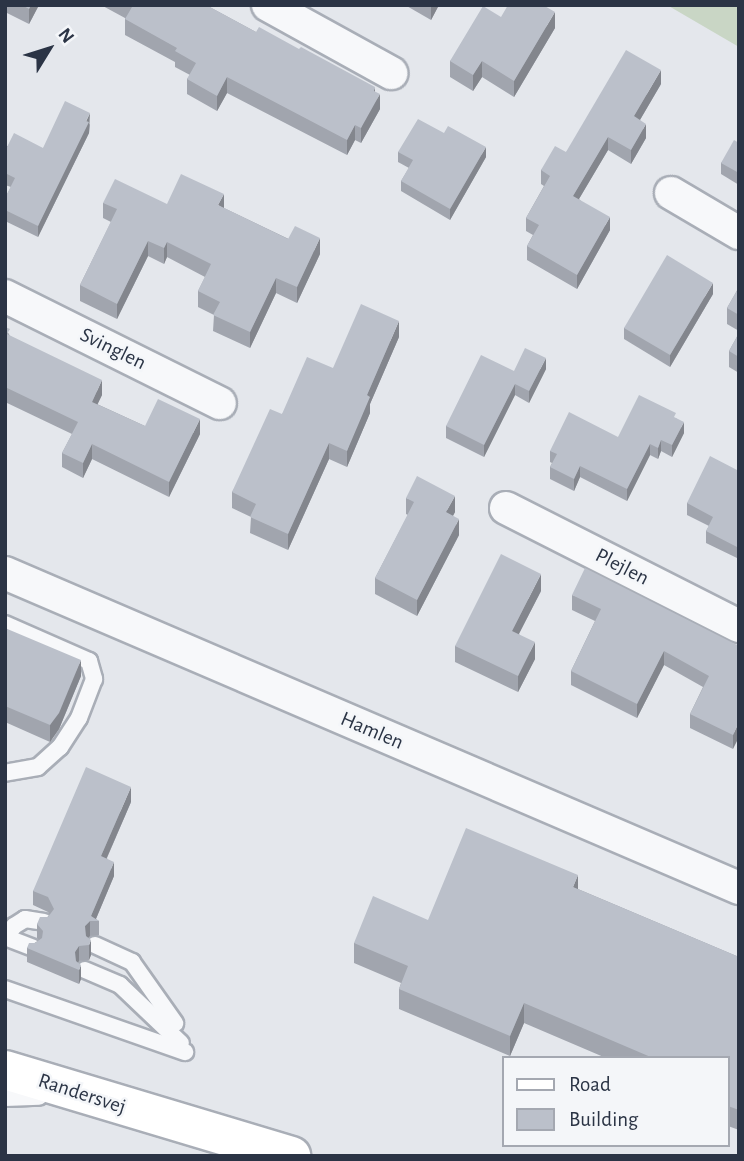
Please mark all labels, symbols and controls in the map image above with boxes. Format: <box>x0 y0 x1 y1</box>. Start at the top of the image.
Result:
north arrow <box>14 14 84 84</box>
text: N <box>54 25 77 47</box>
street label: Svinglen <box>76 322 150 376</box>
street label: Plejlen <box>591 543 653 591</box>
street label: Hamlen <box>337 707 407 755</box>
legend <box>503 1056 730 1147</box>
street label: Randersvej <box>35 1068 129 1120</box>
text: Road <box>569 1074 611 1095</box>
text: Building <box>569 1109 638 1130</box>

